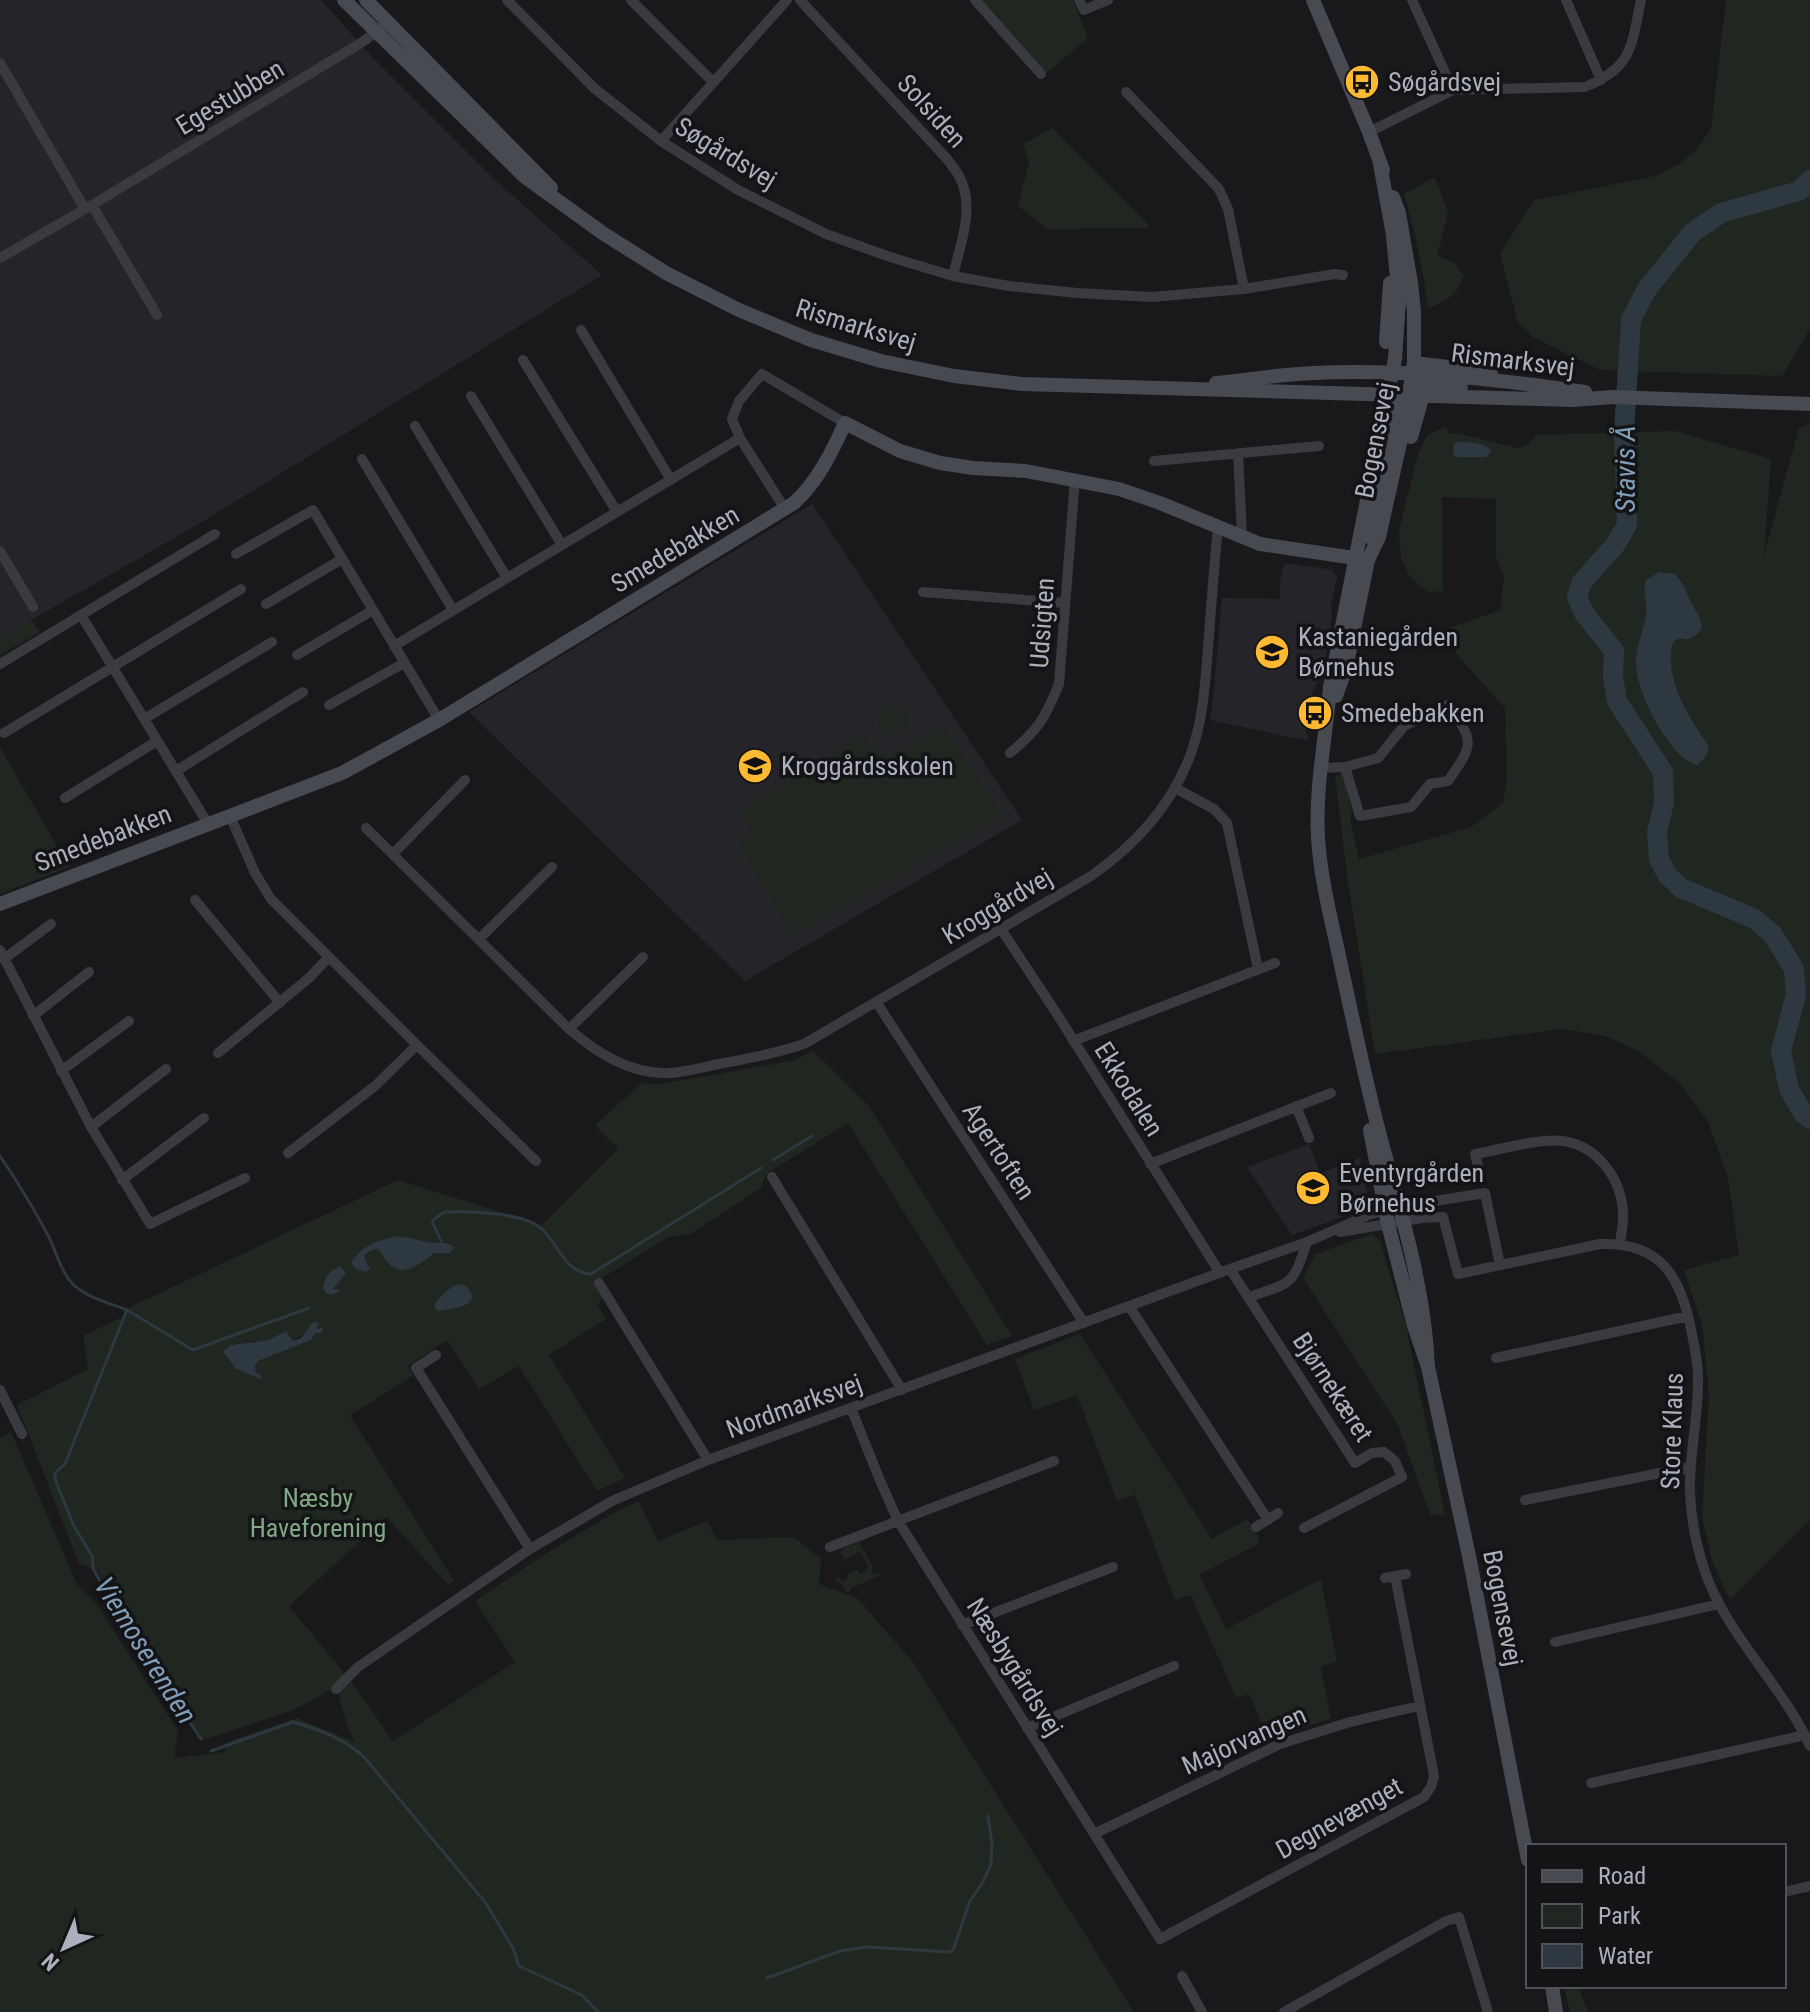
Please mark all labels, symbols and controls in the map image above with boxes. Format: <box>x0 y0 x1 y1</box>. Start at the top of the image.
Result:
street label: Egestubben <box>171 53 289 141</box>
bus stop icon: Søgårdsvej <box>1343 63 1381 101</box>
place label: Søgårdsvej <box>1388 67 1501 97</box>
street label: Solsiden <box>891 68 973 154</box>
street label: Søgårdsvej <box>670 111 782 195</box>
street label: Rismarksvej <box>792 293 920 357</box>
street label: Rismarksvej <box>1450 338 1576 382</box>
street label: Bogensevej <box>1349 379 1401 501</box>
water label: Stavis Å <box>1608 425 1642 513</box>
street label: Smedebakken <box>606 499 744 599</box>
street label: Udsigten <box>1024 577 1060 669</box>
place label: Kastaniegården Børnehus <box>1298 622 1458 682</box>
school or university icon: Kastaniegården Børnehus <box>1253 633 1291 671</box>
bus stop icon: Smedebakken <box>1296 694 1334 732</box>
place label: Smedebakken <box>1341 698 1485 728</box>
school or university icon: Kroggårdsskolen <box>736 747 774 785</box>
place label: Kroggårdsskolen <box>781 751 954 781</box>
street label: Smedebakken <box>31 798 175 878</box>
street label: Kroggårdvej <box>937 862 1057 950</box>
street label: Ekkodalen <box>1088 1036 1170 1142</box>
street label: Agertoften <box>957 1097 1041 1205</box>
place label: Eventyrgården Børnehus <box>1339 1158 1484 1218</box>
school or university icon: Eventyrgården Børnehus <box>1294 1169 1332 1207</box>
street label: Bjørnekæret <box>1287 1327 1379 1447</box>
street label: Nordmarksvej <box>722 1368 866 1444</box>
street label: Store Klaus <box>1655 1372 1689 1490</box>
park label: Næsby Haveforening <box>250 1483 386 1543</box>
street label: Bogensevej <box>1477 1547 1529 1669</box>
water label: Viemoserenden <box>87 1571 204 1730</box>
street label: Næsbygårdsvej <box>961 1592 1069 1742</box>
street label: Majorvangen <box>1177 1699 1311 1781</box>
street label: Degnevænget <box>1271 1771 1407 1865</box>
legend <box>1526 1844 1786 1988</box>
text: Road <box>1598 1862 1646 1890</box>
text: Park <box>1598 1902 1641 1930</box>
north arrow <box>24 1908 104 1988</box>
text: Water <box>1598 1942 1653 1970</box>
text: N <box>37 1948 64 1976</box>

